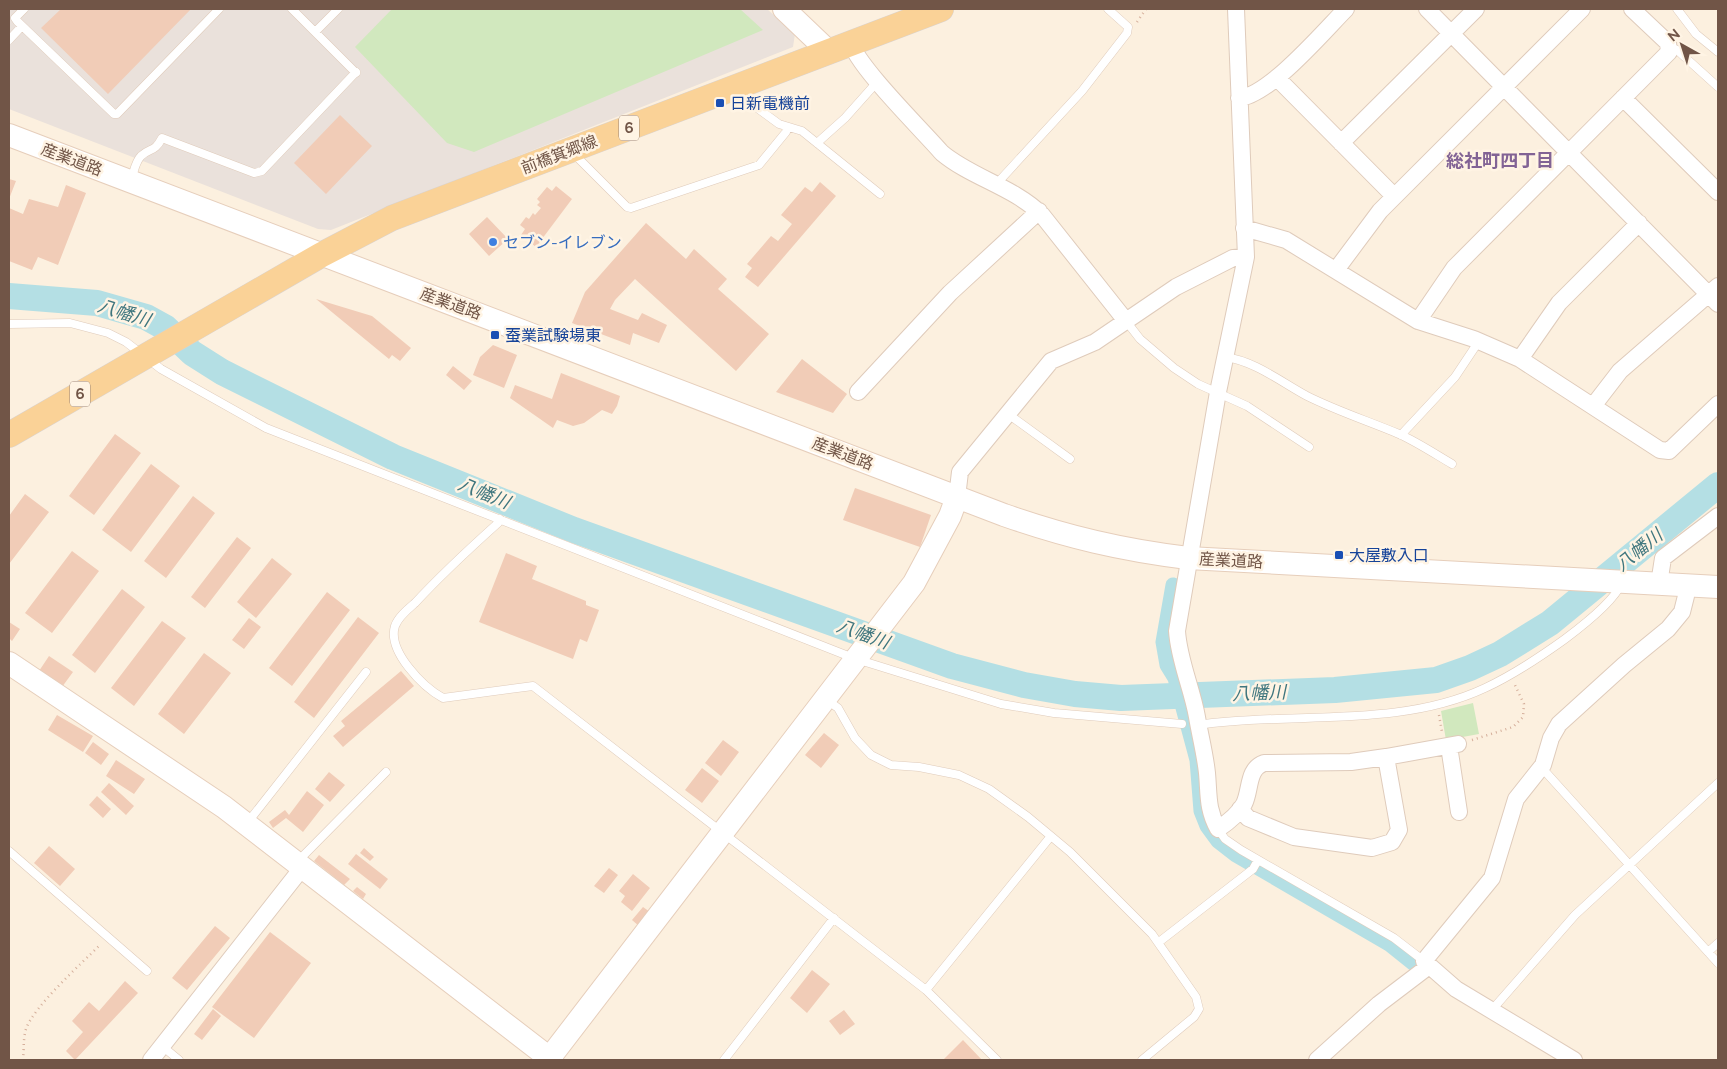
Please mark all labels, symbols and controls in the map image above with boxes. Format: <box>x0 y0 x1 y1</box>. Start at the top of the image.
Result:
north arrow <box>1657 20 1707 70</box>
text: N <box>1665 25 1683 44</box>
place label: 日新電機前 <box>730 94 810 113</box>
marker: 日新電機前 <box>714 97 726 109</box>
road number: 6 <box>619 116 639 140</box>
street label: 前橋箕郷線 <box>518 131 600 178</box>
street label: 産業道路 <box>39 139 105 180</box>
district label: 総社町四丁目 <box>1446 150 1554 171</box>
place label: セブン-イレブン <box>503 233 622 252</box>
marker: セブン-イレブン <box>487 236 499 248</box>
street label: 産業道路 <box>418 284 484 323</box>
water label: 八幡川 <box>95 295 155 331</box>
place label: 蚕業試験場東 <box>505 326 601 345</box>
marker: 蚕業試験場東 <box>489 329 501 341</box>
road number: 6 <box>70 382 90 406</box>
street label: 産業道路 <box>810 433 876 474</box>
water label: 八幡川 <box>455 473 515 513</box>
water label: 八幡川 <box>1611 523 1668 575</box>
place label: 大屋敷入口 <box>1349 546 1429 565</box>
street label: 産業道路 <box>1199 549 1263 572</box>
marker: 大屋敷入口 <box>1333 549 1345 561</box>
water label: 八幡川 <box>834 614 894 653</box>
water label: 八幡川 <box>1232 681 1288 704</box>

